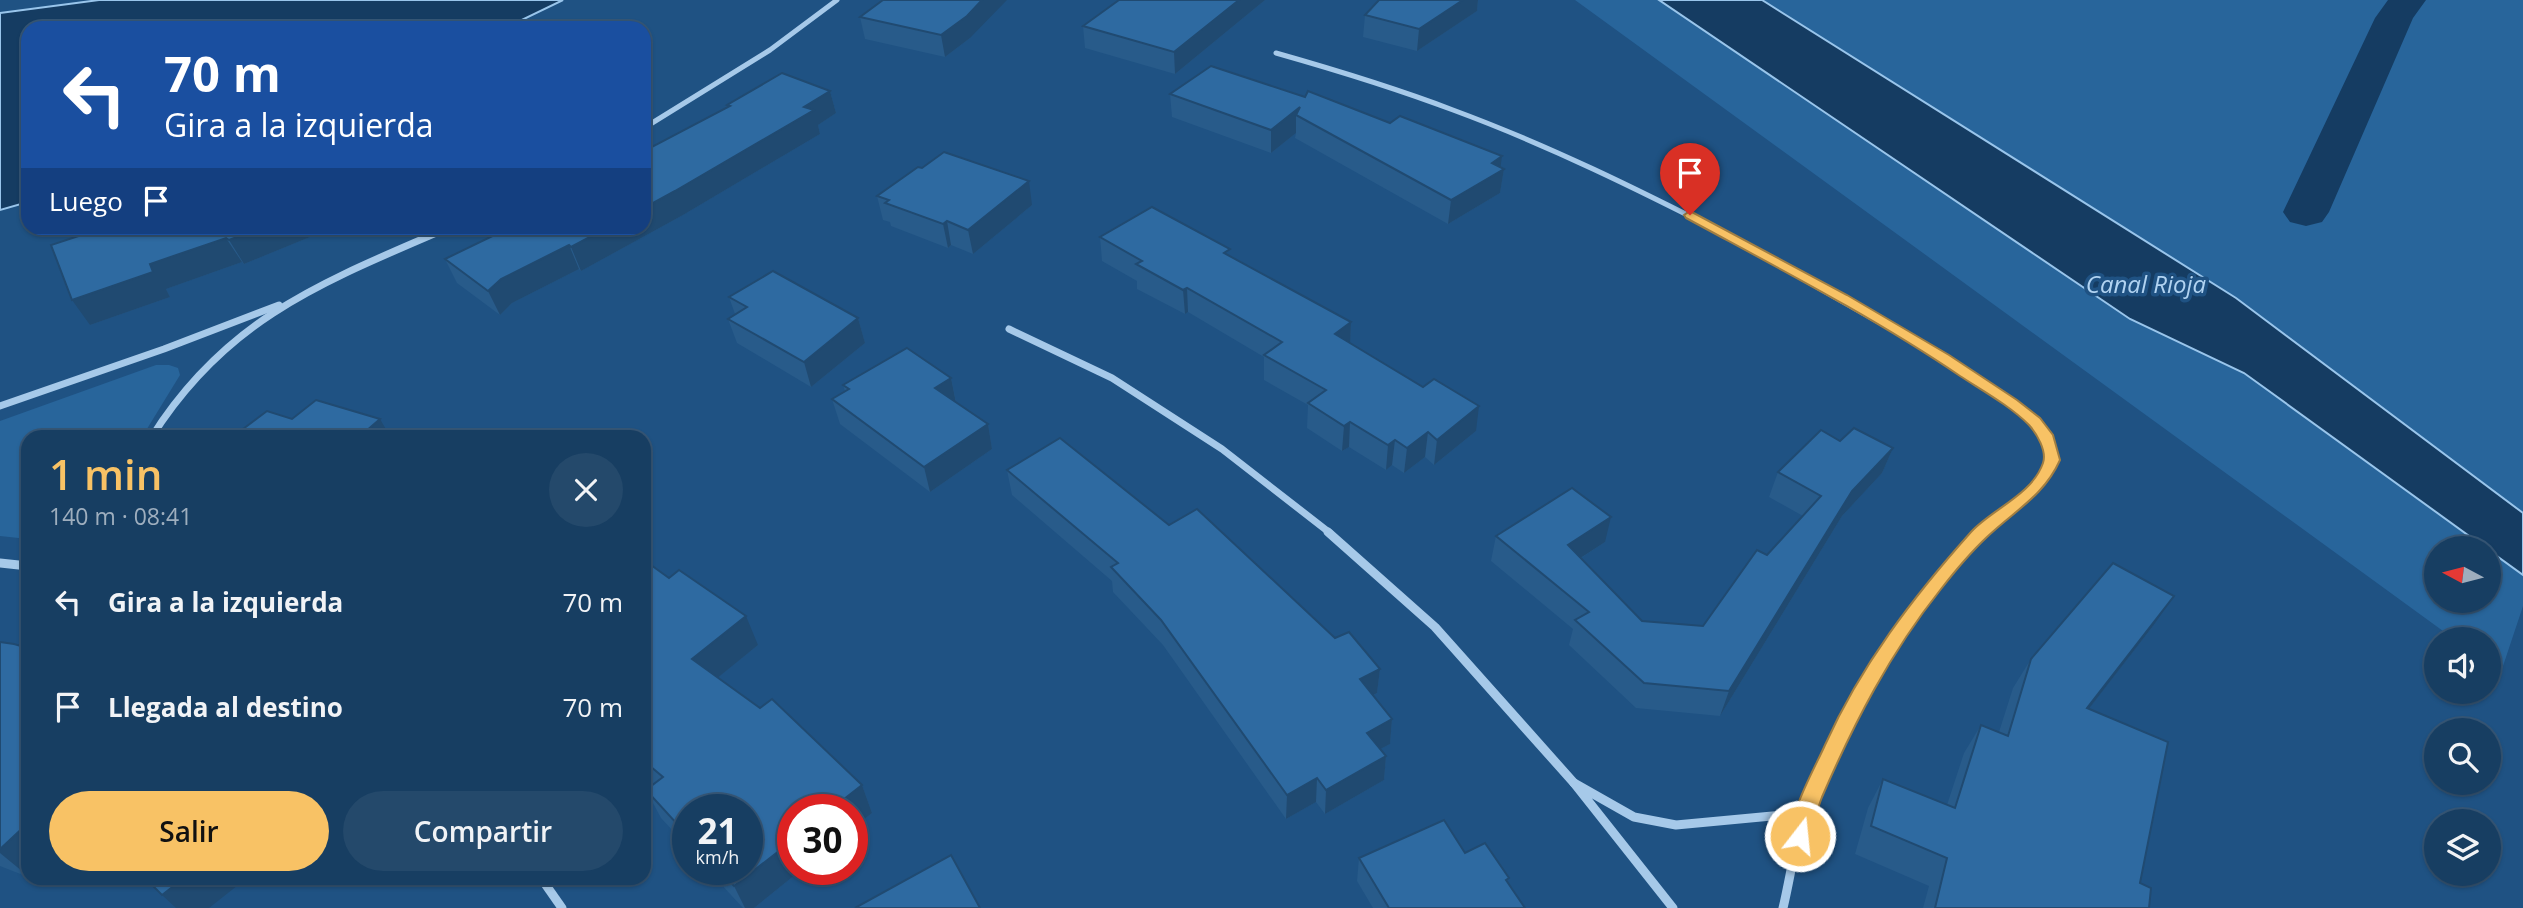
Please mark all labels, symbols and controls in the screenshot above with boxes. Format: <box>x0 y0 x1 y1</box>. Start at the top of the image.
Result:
text: 70 m <box>164 40 281 106</box>
icon: left <box>49 49 140 140</box>
text: Gira a la izquierda <box>164 103 434 146</box>
pin <box>1660 143 1720 215</box>
icon: arrive <box>1671 154 1709 192</box>
icon: arrive <box>137 182 175 220</box>
text: Luego <box>49 183 123 219</box>
water label: Canal Rioja <box>2086 267 2207 300</box>
text: 1 min <box>49 445 162 502</box>
button: close <box>549 453 623 527</box>
text: 140 m · 08:41 <box>49 500 192 532</box>
north arrow <box>2424 536 2501 612</box>
map controls <box>2424 536 2501 886</box>
icon: left <box>49 583 87 621</box>
text: Gira a la izquierda <box>108 584 343 620</box>
text: 70 m <box>562 584 623 620</box>
button: sound <box>2424 627 2501 704</box>
icon: arrive <box>49 688 87 726</box>
text: Llegada al destino <box>108 689 343 725</box>
text: 70 m <box>562 689 623 725</box>
button: search <box>2424 718 2501 795</box>
button: Salir <box>49 791 329 871</box>
button: Compartir <box>343 791 623 871</box>
speed limit sign: 30 <box>777 794 868 885</box>
position arrow <box>1763 799 1837 873</box>
text: 21 <box>697 807 738 854</box>
button: layers <box>2424 809 2501 886</box>
text: km/h <box>696 845 739 869</box>

